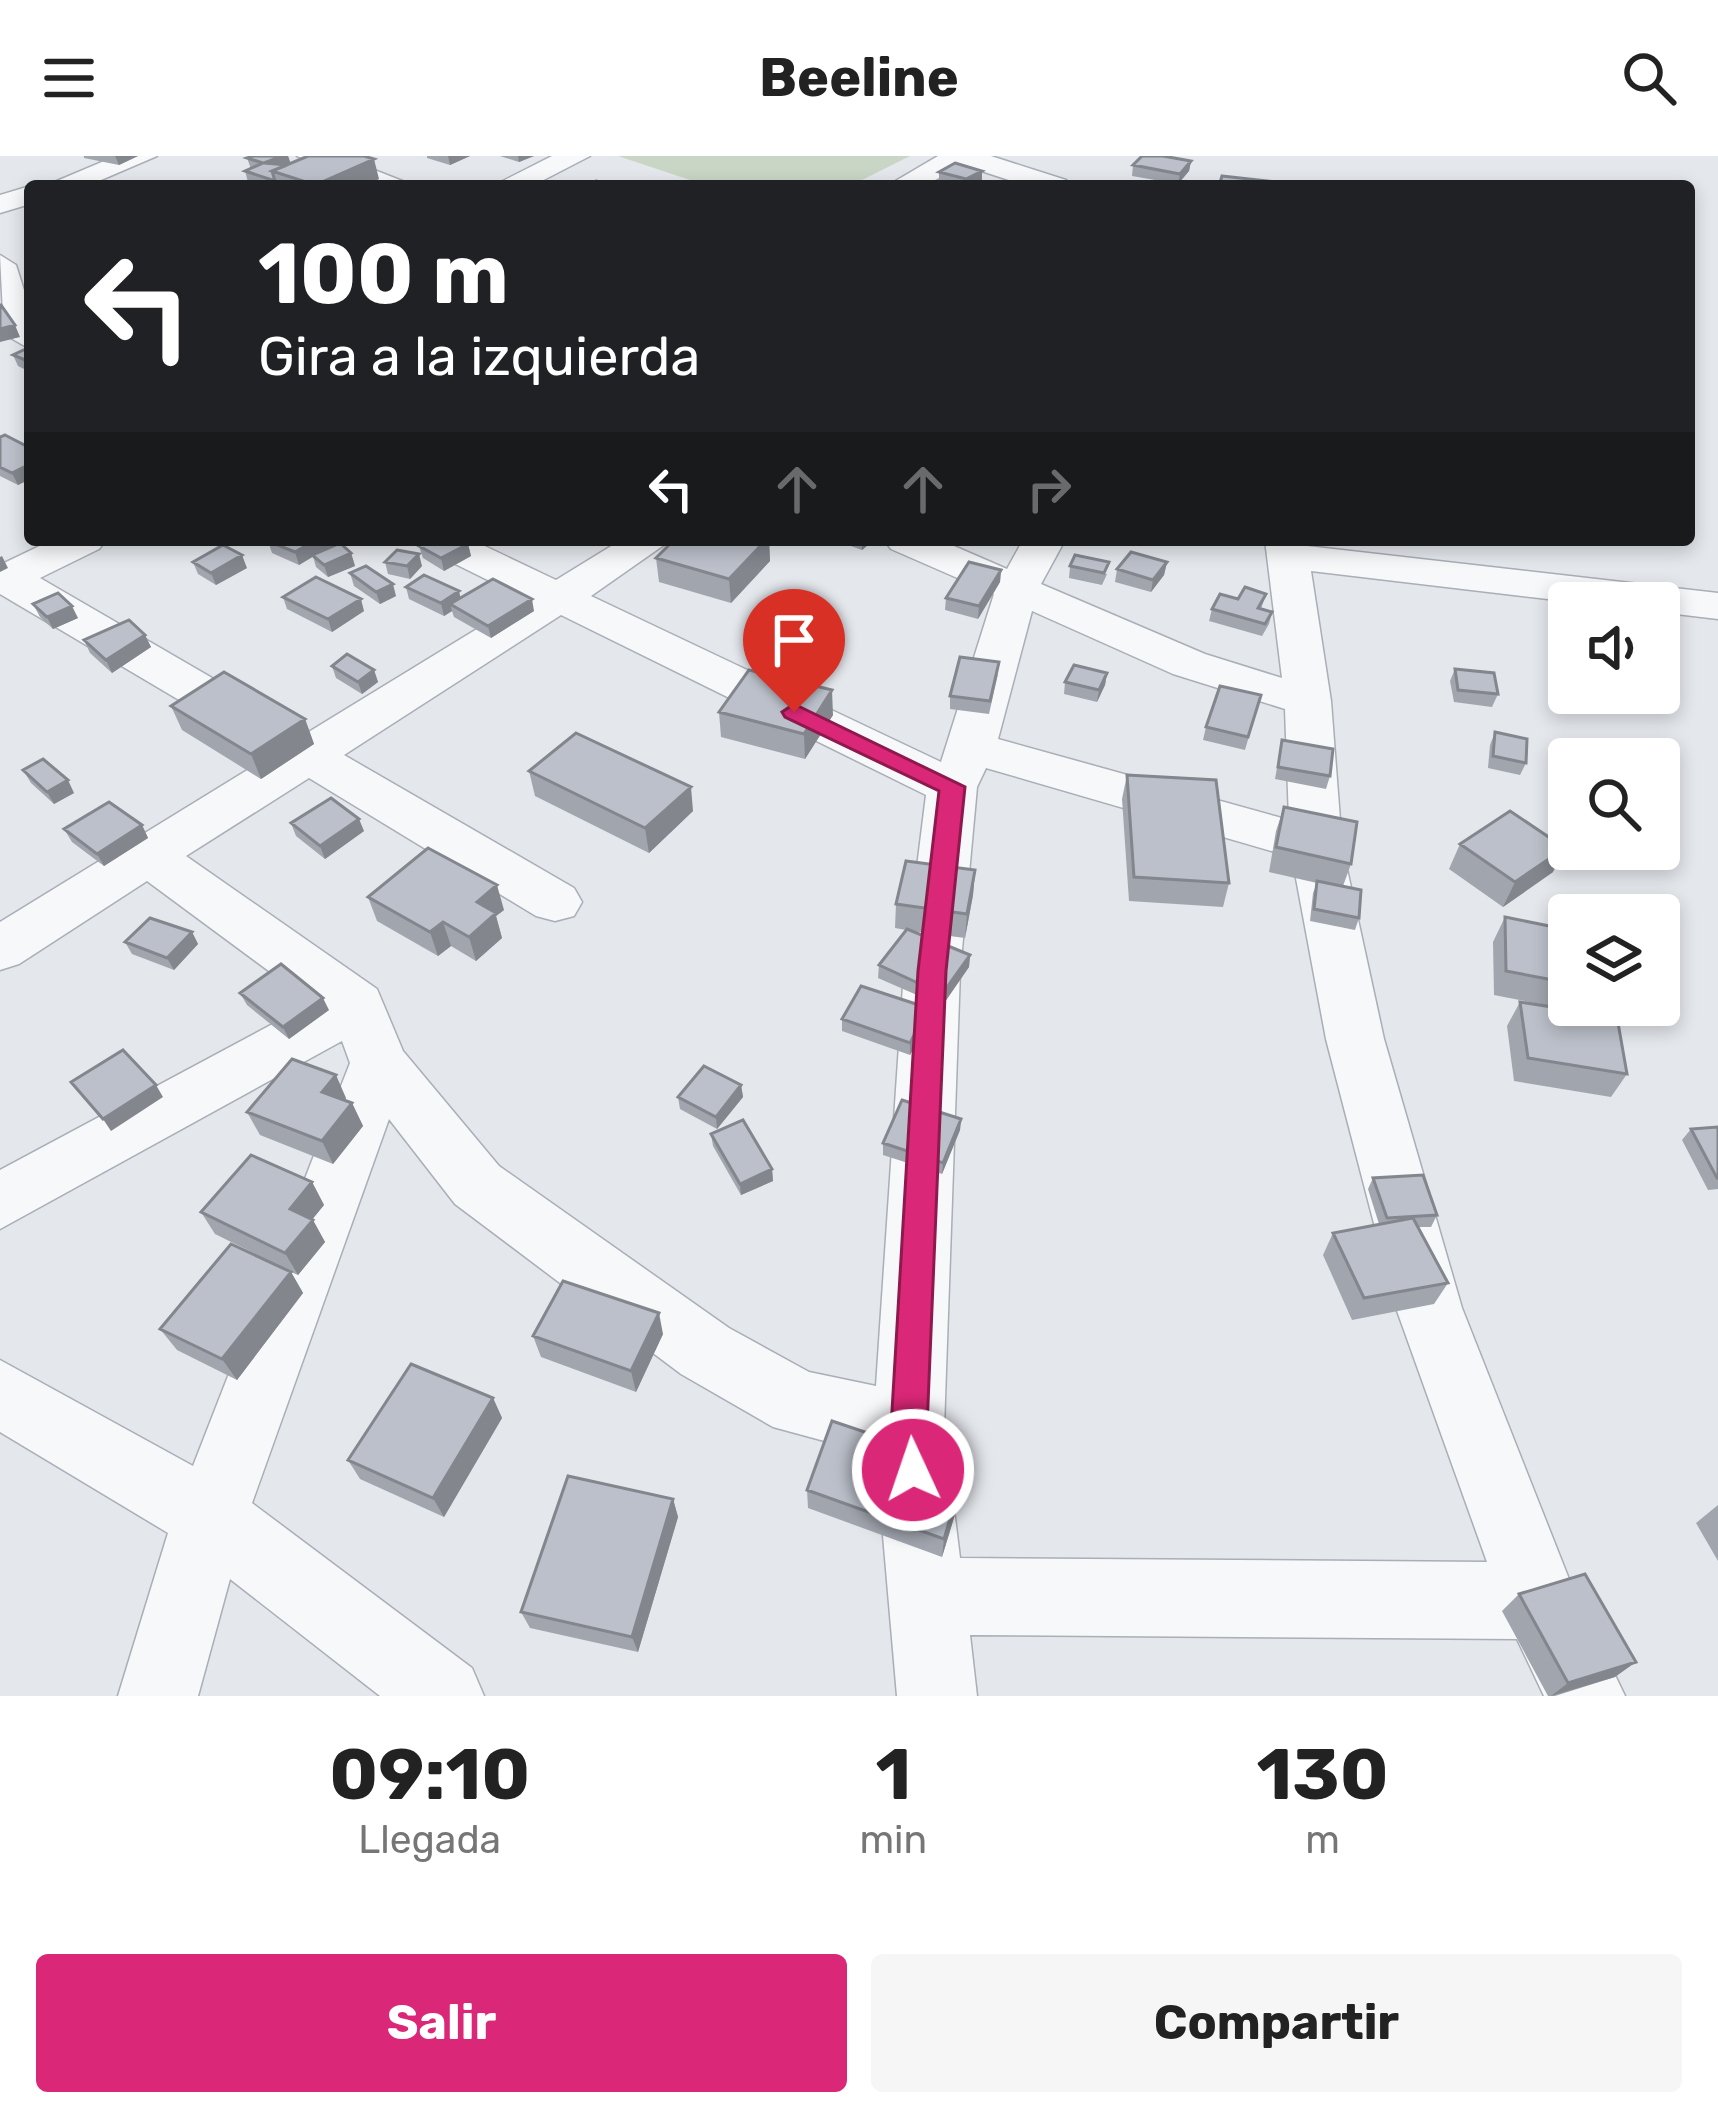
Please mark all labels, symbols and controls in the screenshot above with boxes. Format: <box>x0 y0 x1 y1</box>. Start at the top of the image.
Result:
icon: menu <box>36 45 102 111</box>
icon: search <box>1616 45 1682 111</box>
text: Beeline <box>759 46 959 110</box>
text: 100 m <box>258 224 509 324</box>
icon: left <box>60 228 216 384</box>
text: Gira a la izquierda <box>258 325 700 389</box>
icon: left <box>638 456 704 522</box>
icon: ahead <box>764 456 830 522</box>
icon: ahead <box>890 456 956 522</box>
icon: right <box>1016 456 1082 522</box>
map controls <box>1548 582 1680 1026</box>
button: sound <box>1548 582 1680 714</box>
pin <box>743 589 845 712</box>
icon: arrive <box>761 607 827 673</box>
button: search <box>1548 738 1680 870</box>
button: layers <box>1548 894 1680 1026</box>
position arrow <box>850 1407 976 1533</box>
text: 09:10 <box>329 1732 530 1817</box>
text: 1 <box>875 1732 911 1817</box>
text: 130 <box>1256 1732 1389 1817</box>
text: Llegada <box>358 1817 501 1863</box>
text: min <box>859 1817 927 1863</box>
text: m <box>1305 1817 1340 1863</box>
button: Salir <box>36 1954 847 2092</box>
button: Compartir <box>871 1954 1682 2092</box>

